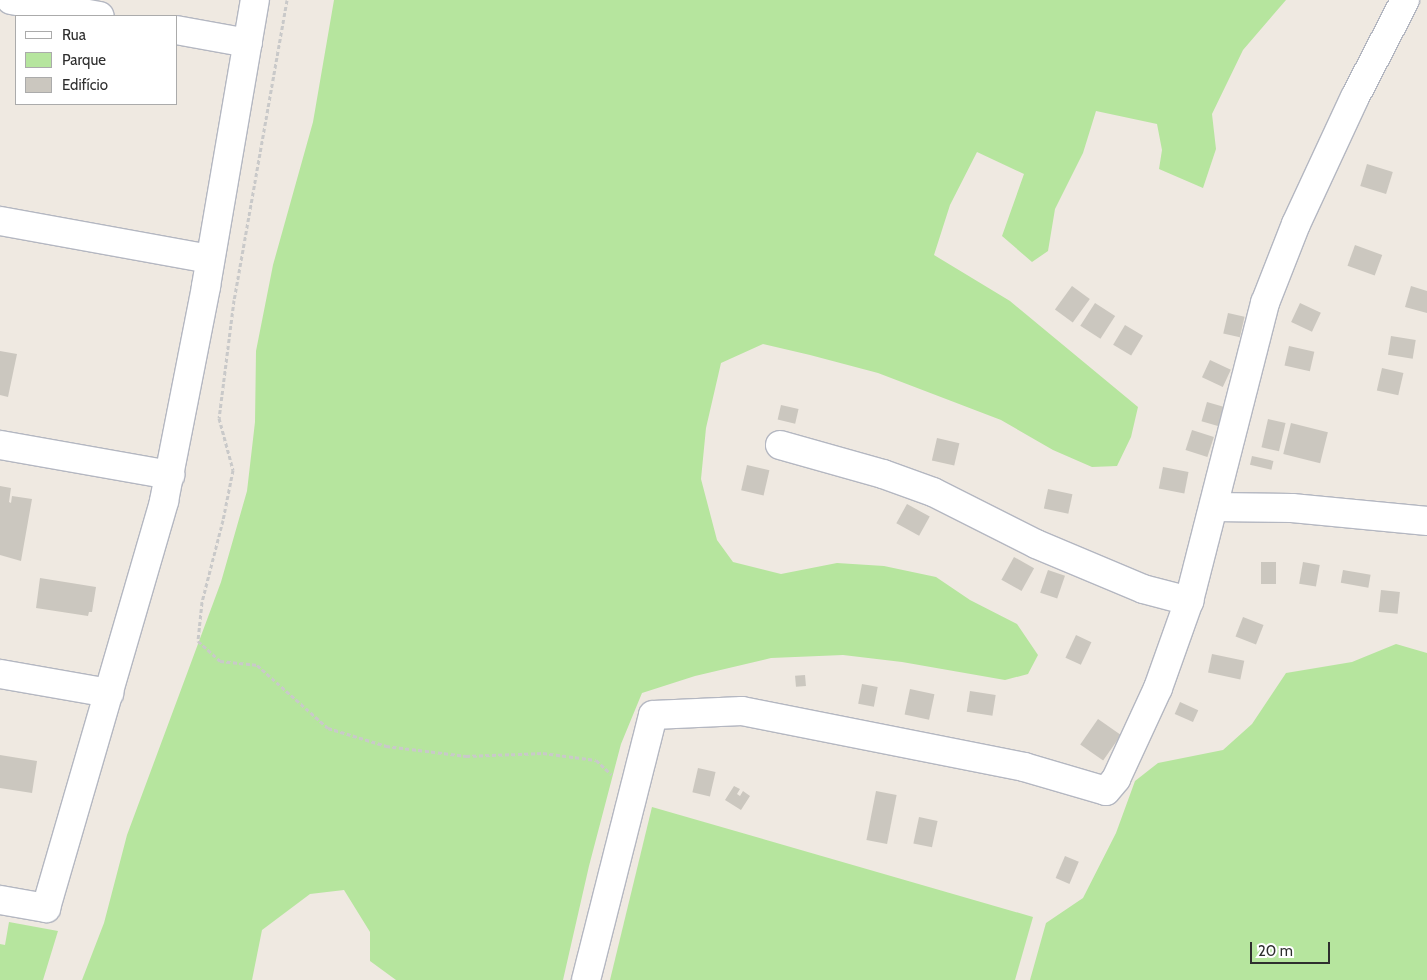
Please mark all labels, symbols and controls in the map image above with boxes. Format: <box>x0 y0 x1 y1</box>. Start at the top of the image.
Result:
legend <box>15 15 178 105</box>
text: Rua <box>62 26 86 44</box>
text: Parque <box>62 51 106 69</box>
text: Edifício <box>62 76 108 94</box>
scale bar <box>1252 932 1332 964</box>
text: 20 m <box>1258 942 1293 960</box>

